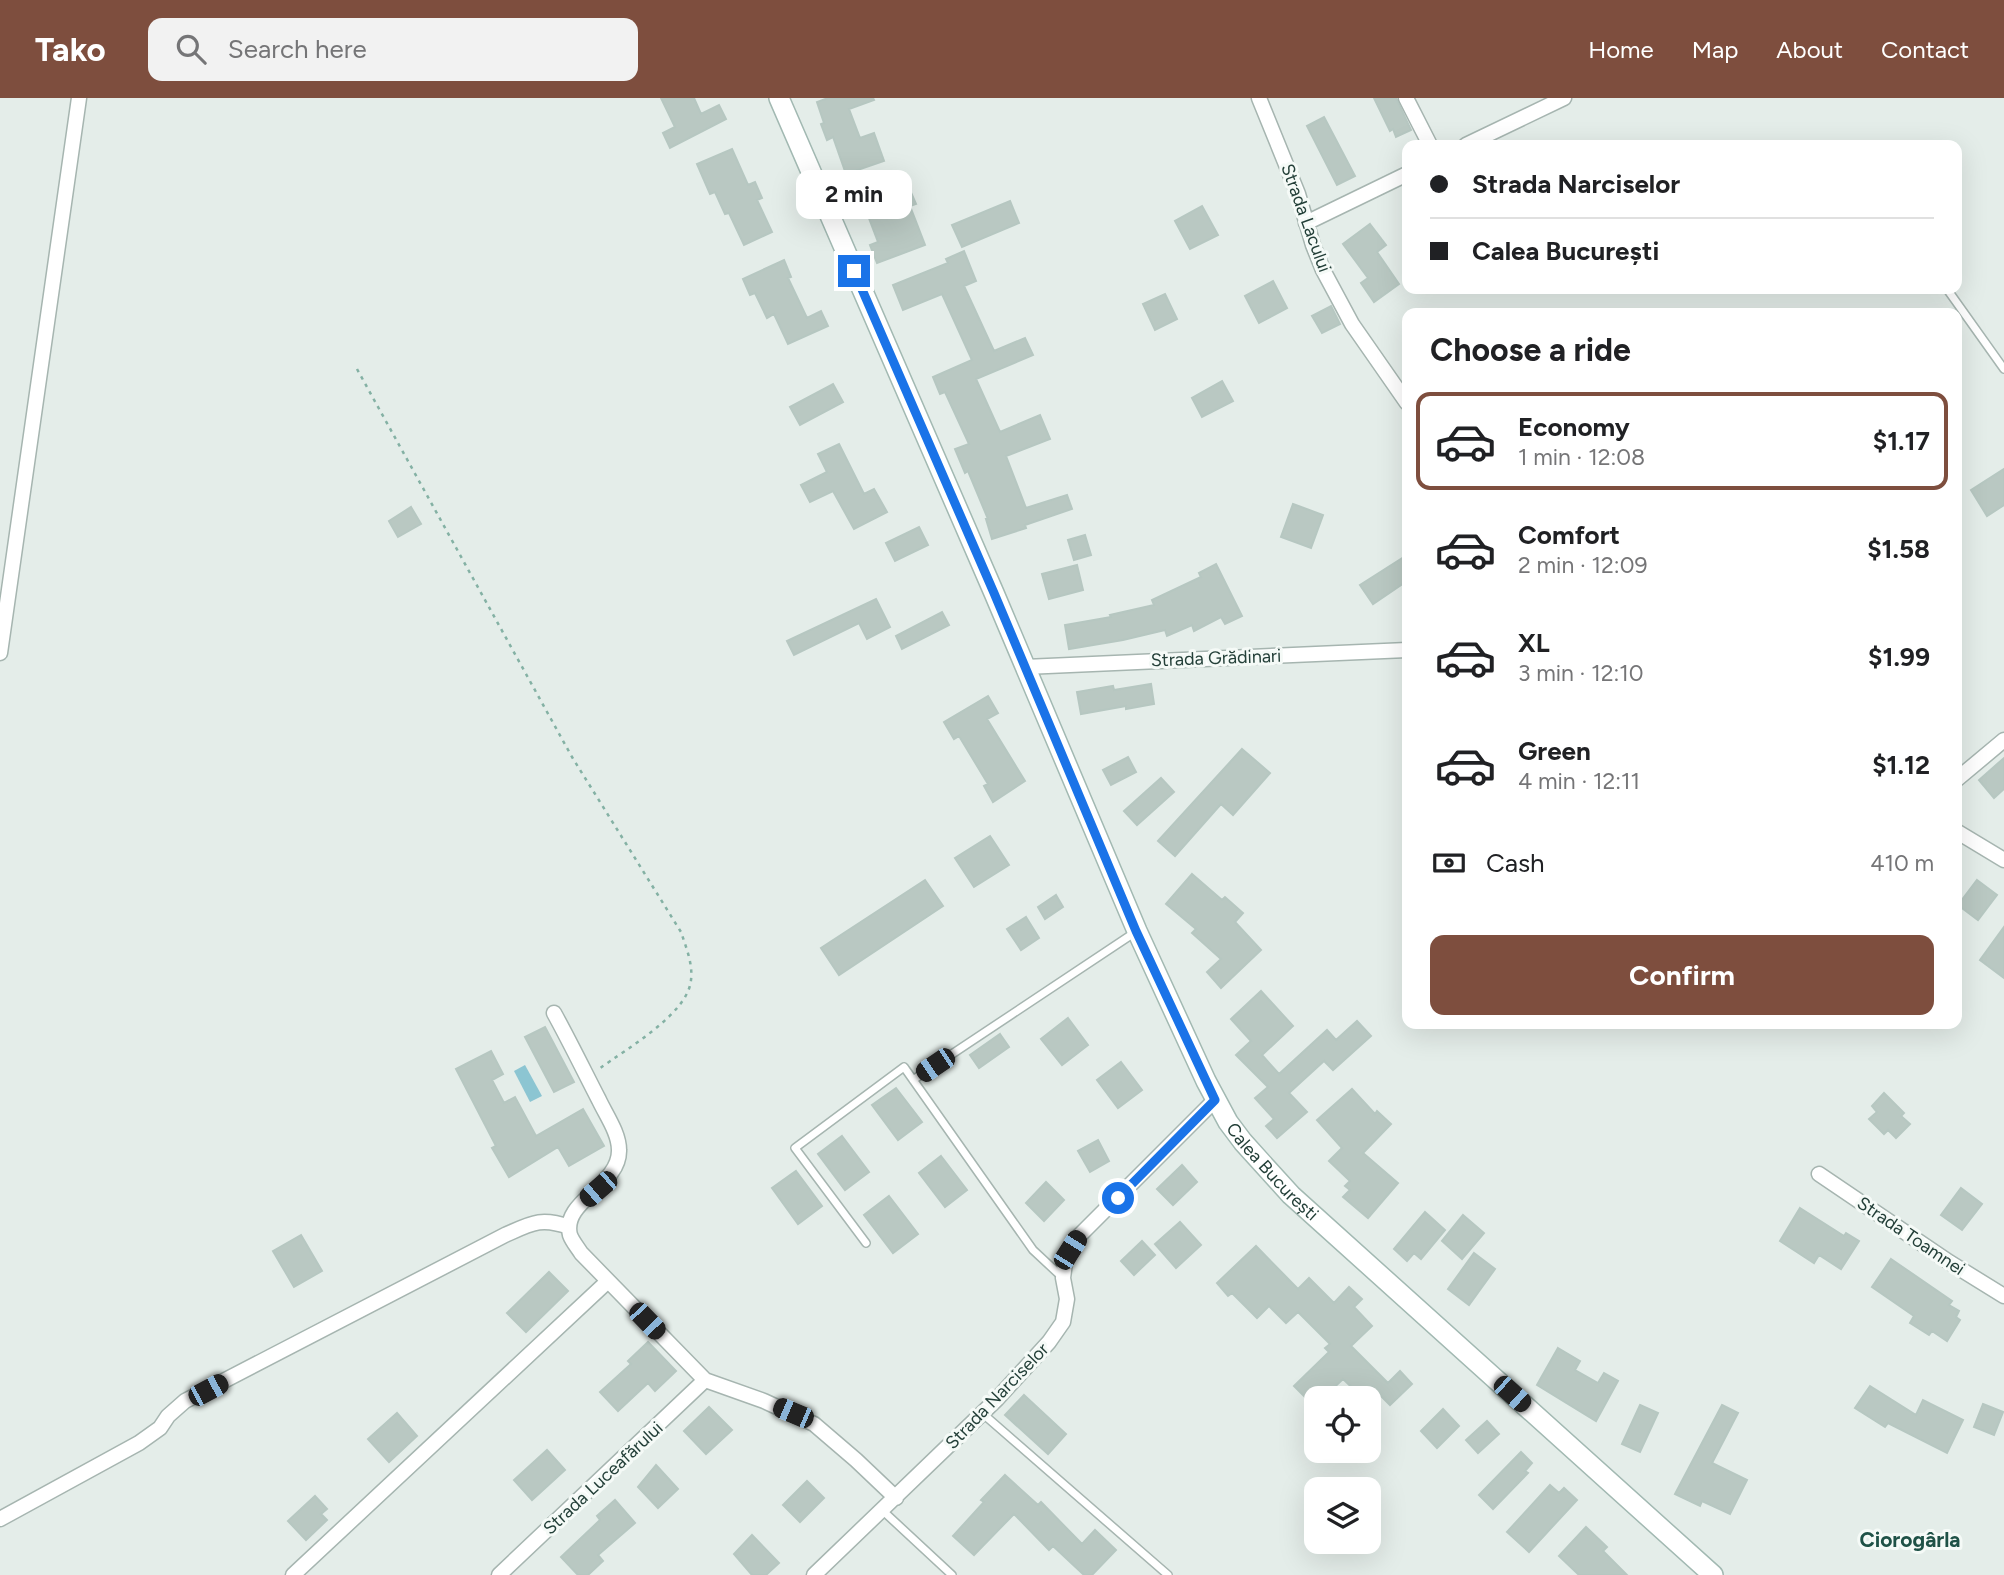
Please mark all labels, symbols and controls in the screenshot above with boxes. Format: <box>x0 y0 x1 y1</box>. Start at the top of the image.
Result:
search box <box>148 18 638 81</box>
text: Tako <box>35 30 106 69</box>
icon: search <box>172 30 210 68</box>
text: Search here <box>228 33 367 65</box>
text: Home <box>1588 35 1654 64</box>
text: Map <box>1692 35 1738 64</box>
text: About <box>1776 35 1843 64</box>
text: Contact <box>1881 35 1969 64</box>
street label: Strada Lacului <box>1276 161 1336 275</box>
text: Strada Narciselor <box>1472 168 1680 200</box>
callout: 2 min <box>796 170 912 218</box>
text: 2 min <box>825 180 883 208</box>
text: Calea București <box>1472 235 1659 267</box>
route end <box>838 255 870 287</box>
text: Choose a ride <box>1430 331 1631 369</box>
icon: car <box>1434 410 1497 473</box>
text: Economy <box>1518 411 1630 443</box>
text: $1.17 <box>1873 425 1930 457</box>
text: 1 min · 12:08 <box>1518 443 1645 471</box>
icon: car <box>1434 518 1497 581</box>
text: Comfort <box>1518 519 1620 551</box>
text: $1.58 <box>1867 533 1930 565</box>
text: 2 min · 12:09 <box>1518 551 1647 579</box>
icon: car <box>1434 626 1497 689</box>
text: XL <box>1518 627 1550 659</box>
text: $1.99 <box>1868 641 1930 673</box>
street label: Strada Grădinari <box>1150 645 1282 671</box>
text: 3 min · 12:10 <box>1518 659 1644 687</box>
icon: car <box>1434 734 1497 797</box>
text: Green <box>1518 735 1591 767</box>
text: $1.12 <box>1872 749 1930 781</box>
text: 4 min · 12:11 <box>1518 767 1640 795</box>
icon: cash <box>1430 844 1468 882</box>
text: Cash <box>1486 847 1545 879</box>
text: 410 m <box>1870 849 1934 877</box>
button: Confirm <box>1430 935 1934 1015</box>
car <box>912 1045 959 1085</box>
street label: Calea București <box>1221 1118 1323 1225</box>
car <box>576 1167 621 1211</box>
route start <box>1102 1182 1134 1214</box>
street label: Strada Toamnei <box>1853 1192 1969 1280</box>
car <box>1050 1227 1091 1273</box>
car <box>625 1299 670 1343</box>
street label: Strada Narciselor <box>941 1338 1053 1454</box>
car <box>185 1371 232 1409</box>
car <box>1490 1372 1535 1416</box>
map controls <box>1304 1386 1381 1554</box>
button: locate <box>1304 1386 1381 1463</box>
car <box>770 1395 817 1431</box>
street label: Strada Luceafărului <box>539 1417 667 1539</box>
button: layers <box>1304 1477 1381 1554</box>
district label: Ciorogârla <box>1859 1527 1961 1552</box>

